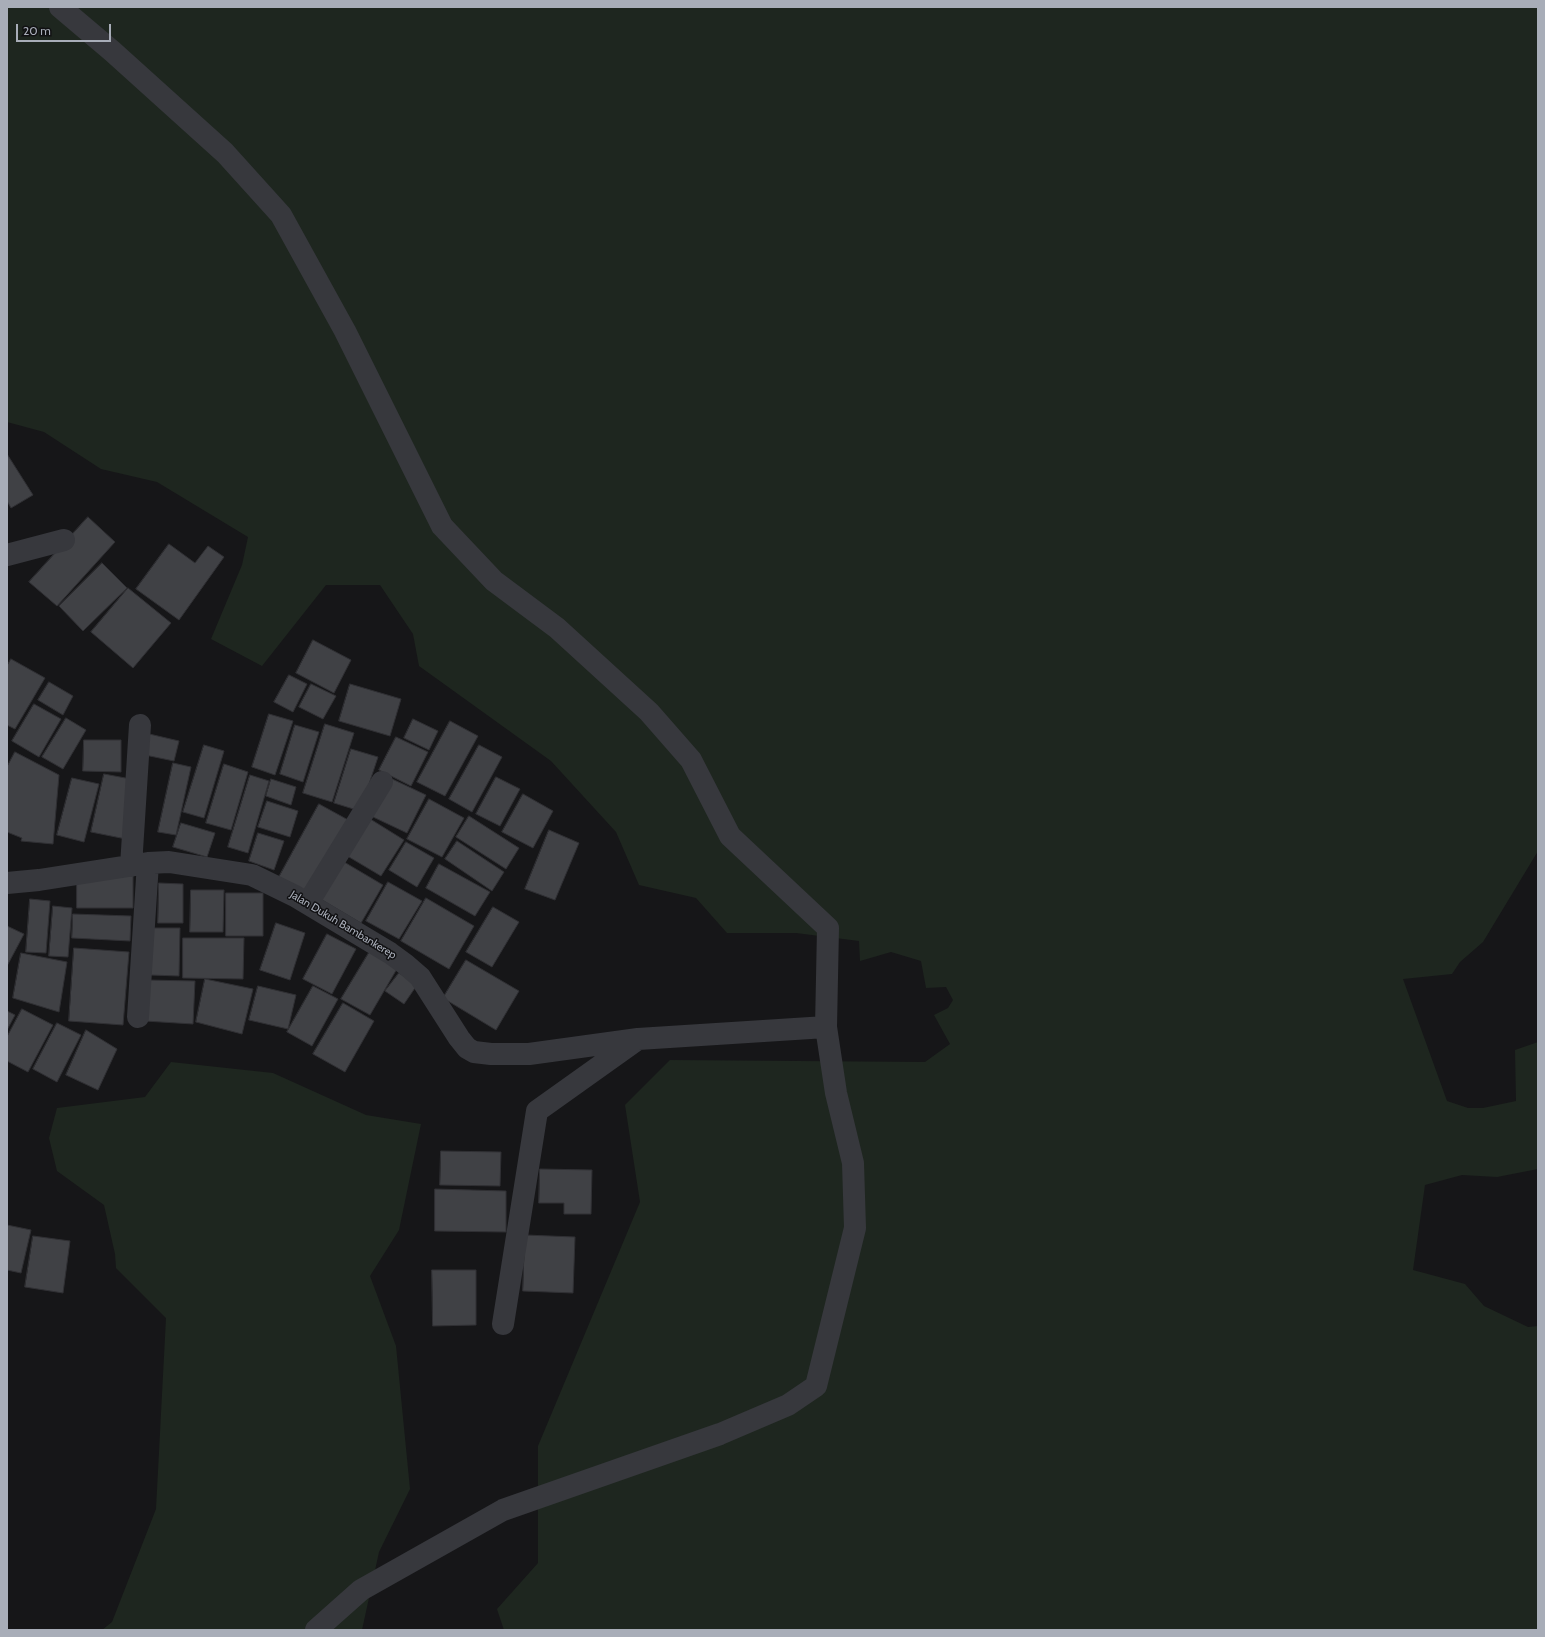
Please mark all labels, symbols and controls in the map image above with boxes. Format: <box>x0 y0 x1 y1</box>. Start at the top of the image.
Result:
scale bar <box>18 16 113 42</box>
text: 20 m <box>23 23 51 38</box>
street label: Jalan Dukuh Bambankerep <box>287 888 399 962</box>

